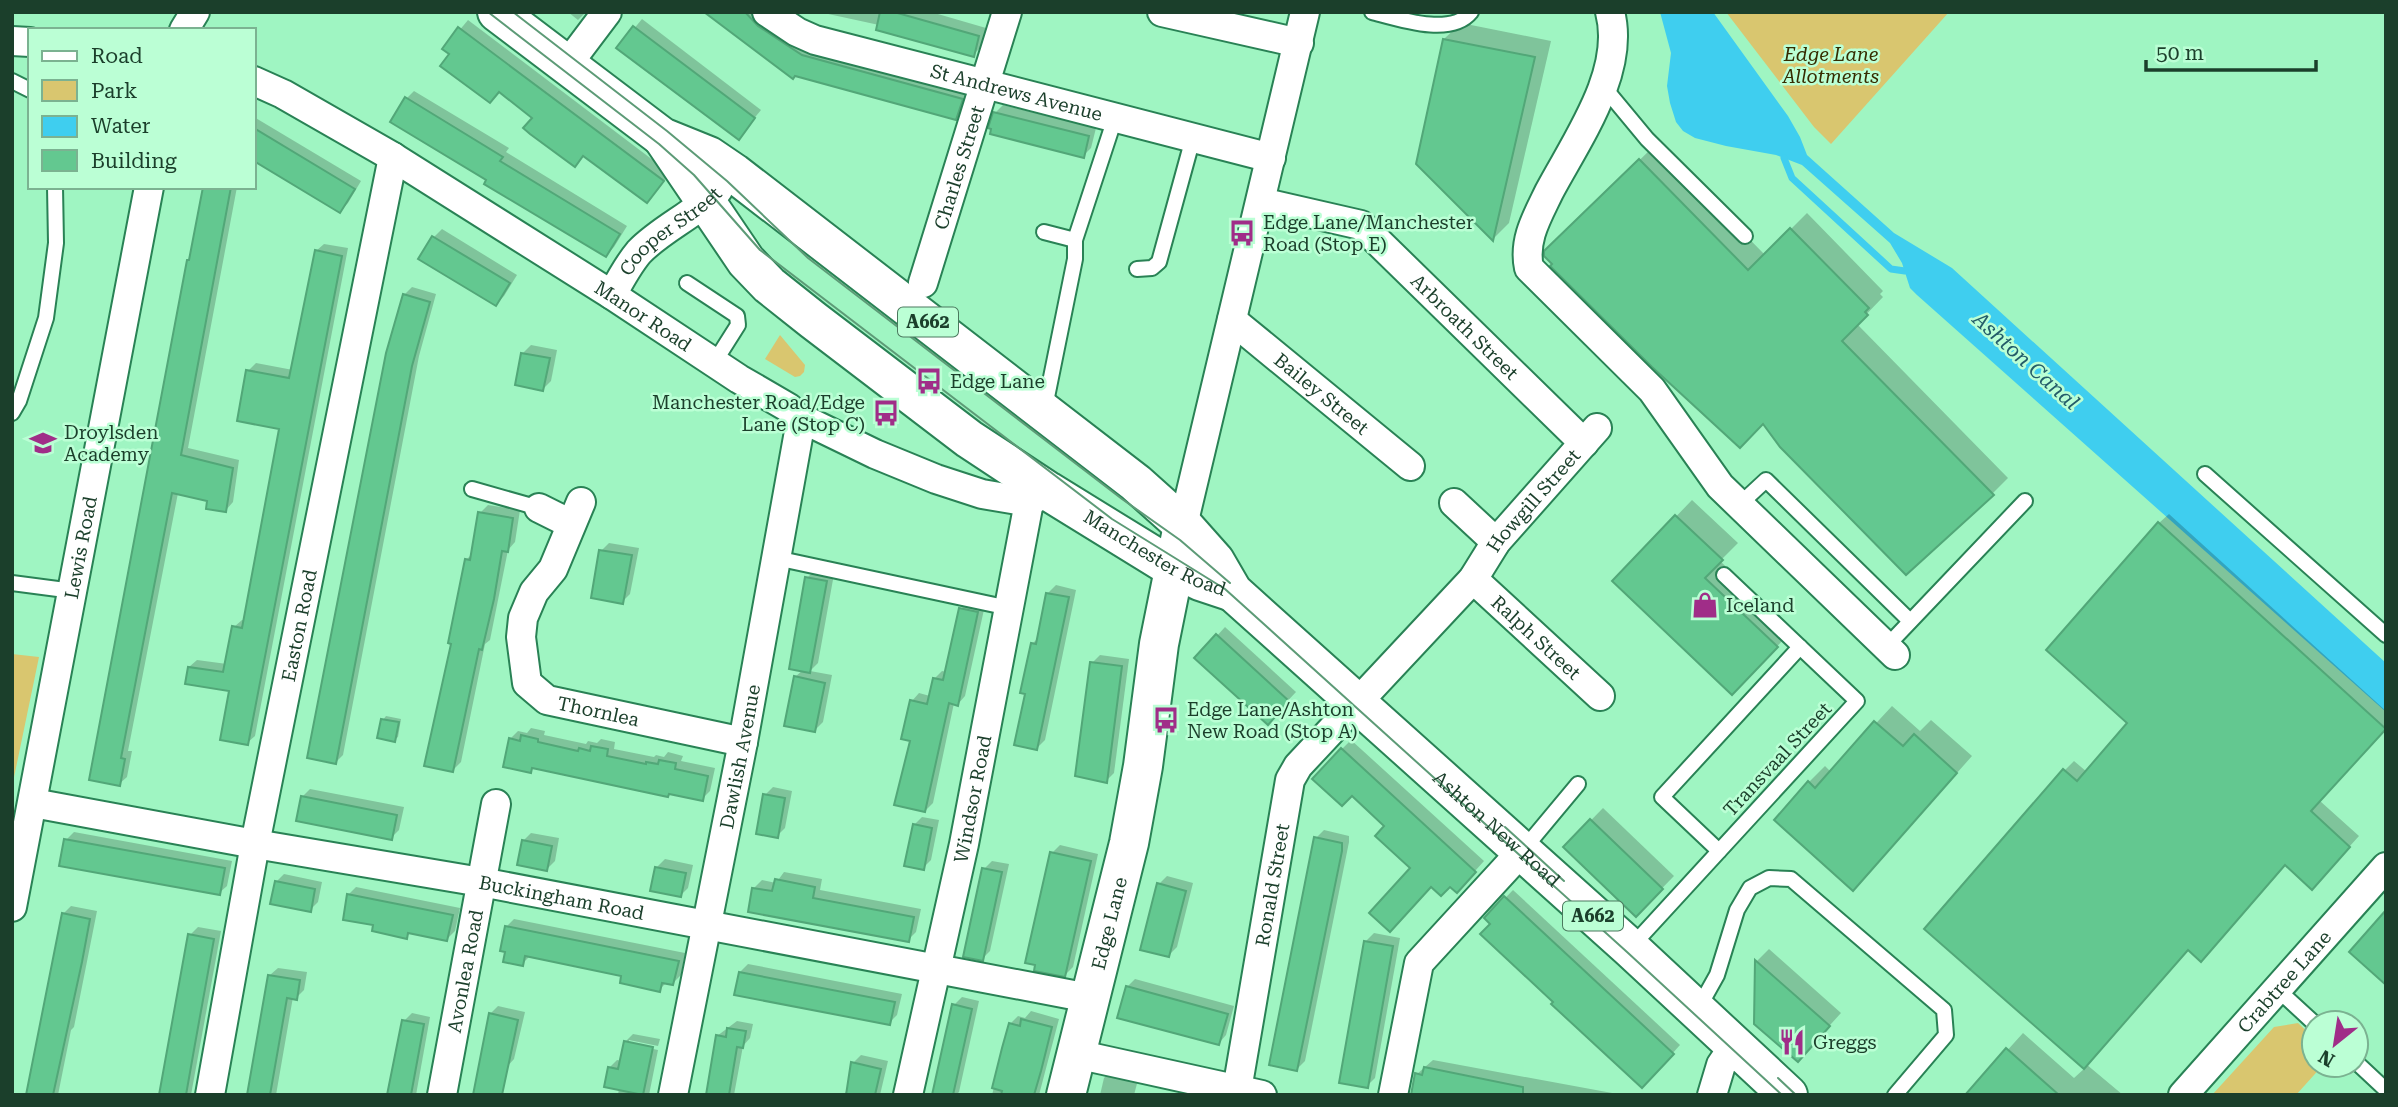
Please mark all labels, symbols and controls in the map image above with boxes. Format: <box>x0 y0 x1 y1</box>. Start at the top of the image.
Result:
legend <box>28 28 256 189</box>
scale bar <box>2146 28 2316 72</box>
text: 50 m <box>2156 41 2204 65</box>
park label: Edge Lane Allotments <box>1782 43 1879 88</box>
text: Road <box>91 44 143 68</box>
street label: St Andrews Avenue <box>928 59 1105 126</box>
text: Park <box>91 79 137 103</box>
street label: Charles Street <box>929 103 989 232</box>
text: Water <box>91 114 151 138</box>
text: Building <box>91 149 177 173</box>
street label: Cooper Street <box>615 182 727 280</box>
place label: Edge Lane/Manchester Road (Stop E) <box>1263 211 1474 256</box>
bus stop icon: Edge Lane/Manchester Road (Stop E) <box>1227 218 1257 248</box>
street label: Arbroath Street <box>1406 269 1523 385</box>
street label: Manor Road <box>590 276 696 357</box>
water label: Ashton Canal <box>1967 306 2084 415</box>
road number: A662 <box>898 308 958 336</box>
street label: Bailey Street <box>1269 348 1373 440</box>
bus stop icon: Edge Lane <box>914 366 944 396</box>
place label: Edge Lane <box>950 370 1045 393</box>
place label: Manchester Road/Edge Lane (Stop C) <box>652 391 865 436</box>
bus stop icon: Manchester Road/Edge Lane (Stop C) <box>871 398 901 428</box>
place label: Droylsden Academy <box>64 421 159 466</box>
school or university icon: Droylsden Academy <box>28 428 58 458</box>
street label: Howgill Street <box>1482 444 1585 556</box>
street label: Lewis Road <box>60 494 102 601</box>
street label: Manchester Road <box>1079 505 1229 601</box>
street label: Easton Road <box>277 567 322 684</box>
shop icon: Iceland <box>1690 590 1720 620</box>
street label: Ralph Street <box>1486 591 1585 684</box>
place label: Iceland <box>1726 594 1794 617</box>
street label: Dawlish Avenue <box>715 683 765 831</box>
street label: Thornlea <box>555 692 642 732</box>
street label: Transvaal Street <box>1719 697 1836 821</box>
place label: Edge Lane/Ashton New Road (Stop A) <box>1187 698 1358 743</box>
bus stop icon: Edge Lane/Ashton New Road (Stop A) <box>1151 705 1181 735</box>
street label: Windsor Road <box>949 733 996 865</box>
street label: Ashton New Road <box>1428 766 1565 892</box>
street label: Ronald Street <box>1251 822 1294 948</box>
street label: Buckingham Road <box>477 871 646 925</box>
street label: Edge Lane <box>1087 875 1132 972</box>
road number: A662 <box>1563 902 1623 931</box>
street label: Avonlea Road <box>443 908 488 1035</box>
street label: Crabtree Lane <box>2233 926 2336 1038</box>
north arrow <box>2300 1009 2370 1079</box>
restaurant icon: Greggs <box>1777 1027 1807 1057</box>
place label: Greggs <box>1813 1031 1877 1054</box>
text: N <box>2314 1044 2339 1072</box>

